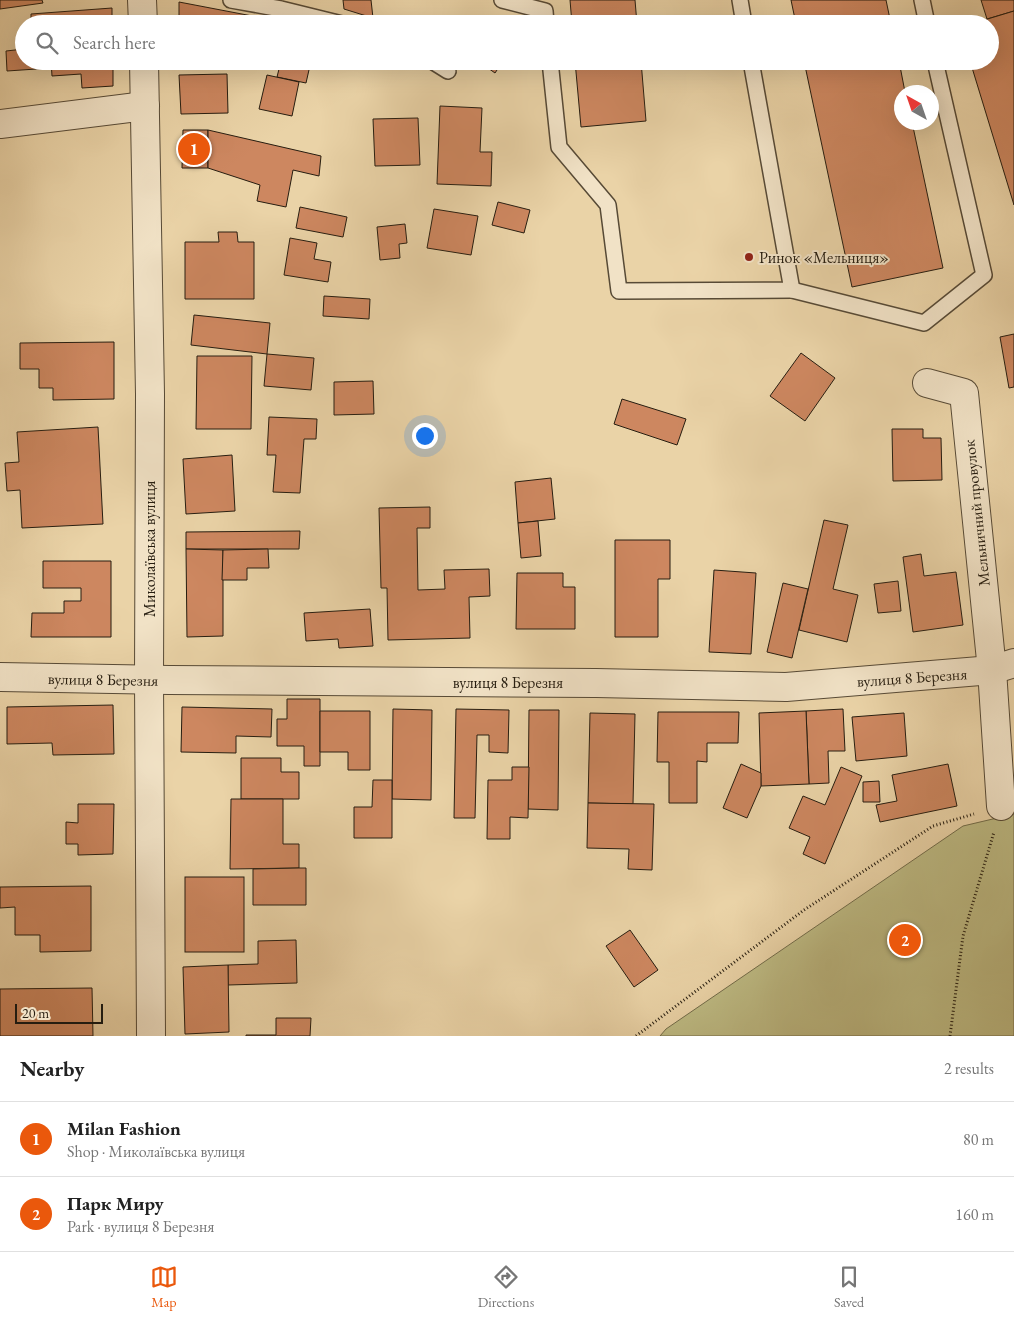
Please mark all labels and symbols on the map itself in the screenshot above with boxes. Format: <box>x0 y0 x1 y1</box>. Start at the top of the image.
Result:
north arrow <box>894 85 939 130</box>
pin: 1 <box>178 130 210 168</box>
place label: Ринок «Мельниця» <box>759 247 889 268</box>
marker: Ринок «Мельниця» <box>743 251 755 263</box>
your location <box>412 423 438 449</box>
street label: Мельничний провулок <box>958 438 995 587</box>
street label: Миколаївська вулиця <box>139 481 160 617</box>
street label: вулиця 8 Березня <box>856 663 968 692</box>
street label: вулиця 8 Березня <box>48 668 158 691</box>
street label: вулиця 8 Березня <box>453 672 563 693</box>
pin: 2 <box>889 921 921 959</box>
scale bar <box>15 1001 102 1024</box>

